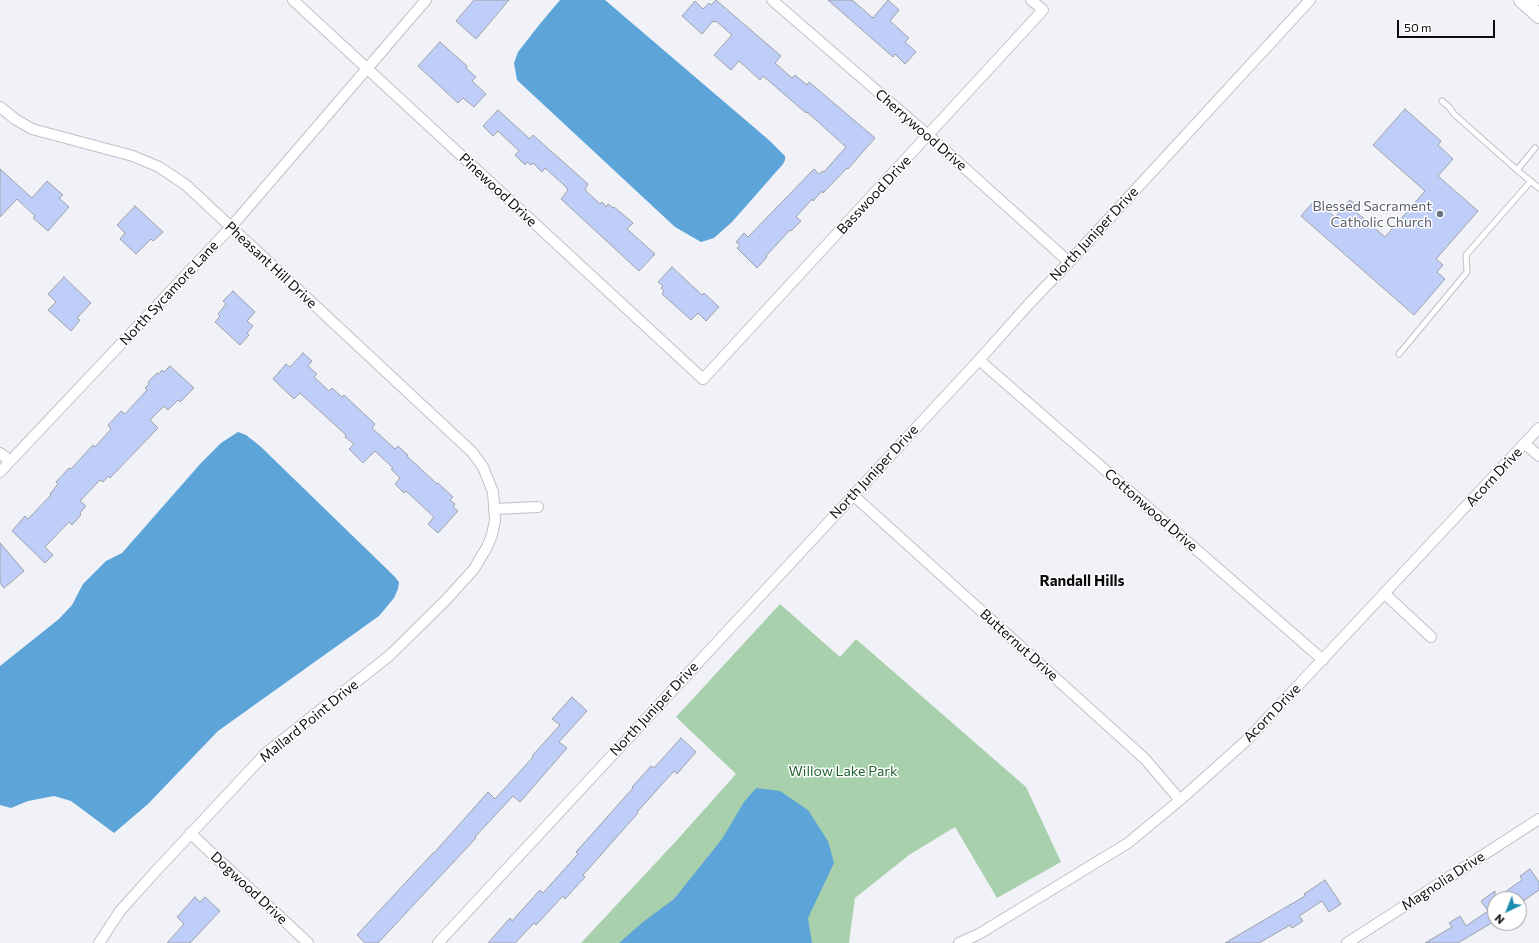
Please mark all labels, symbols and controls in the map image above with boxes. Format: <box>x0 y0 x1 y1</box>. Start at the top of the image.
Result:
scale bar <box>1399 12 1497 38</box>
text: 50 m <box>1404 20 1432 34</box>
street label: Cherrywood Drive <box>872 86 970 174</box>
street label: Pinewood Drive <box>456 150 540 230</box>
street label: Basswood Drive <box>833 152 915 238</box>
street label: North Juniper Drive <box>1046 184 1142 284</box>
place label: Blessed Sacrament Catholic Church <box>1313 198 1432 230</box>
marker: Blessed Sacrament Catholic Church <box>1435 209 1445 219</box>
street label: Pheasant Hill Drive <box>222 218 320 312</box>
street label: North Sycamore Lane <box>116 237 222 349</box>
street label: North Juniper Drive <box>826 422 922 522</box>
street label: Acorn Drive <box>1462 444 1526 510</box>
street label: Cottonwood Drive <box>1101 465 1201 555</box>
district label: Randall Hills <box>1039 572 1125 590</box>
street label: Butternut Drive <box>976 606 1062 684</box>
street label: North Juniper Drive <box>606 659 702 759</box>
street label: Mallard Point Drive <box>256 676 362 766</box>
street label: Acorn Drive <box>1240 680 1304 746</box>
park label: Willow Lake Park <box>789 763 897 779</box>
street label: Dogwood Drive <box>207 848 291 928</box>
street label: Magnolia Drive <box>1398 848 1488 914</box>
north arrow <box>1487 891 1527 931</box>
text: N <box>1492 912 1507 927</box>

